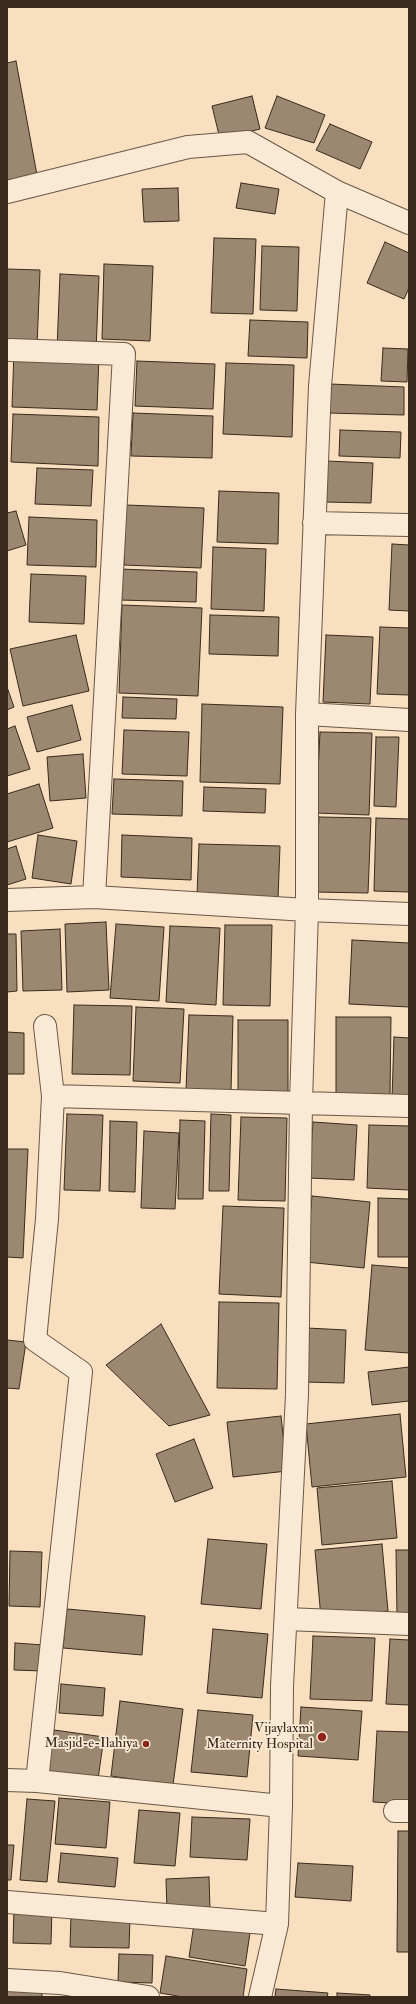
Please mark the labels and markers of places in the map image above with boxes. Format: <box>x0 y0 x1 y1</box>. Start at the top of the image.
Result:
place label: Vijaylaxmi Maternity Hospital <box>206 1721 313 1754</box>
marker: Vijaylaxmi Maternity Hospital <box>316 1731 328 1743</box>
place label: Masjid-e-Ilahiya <box>45 1736 138 1752</box>
marker: Masjid-e-Ilahiya <box>141 1739 151 1749</box>

